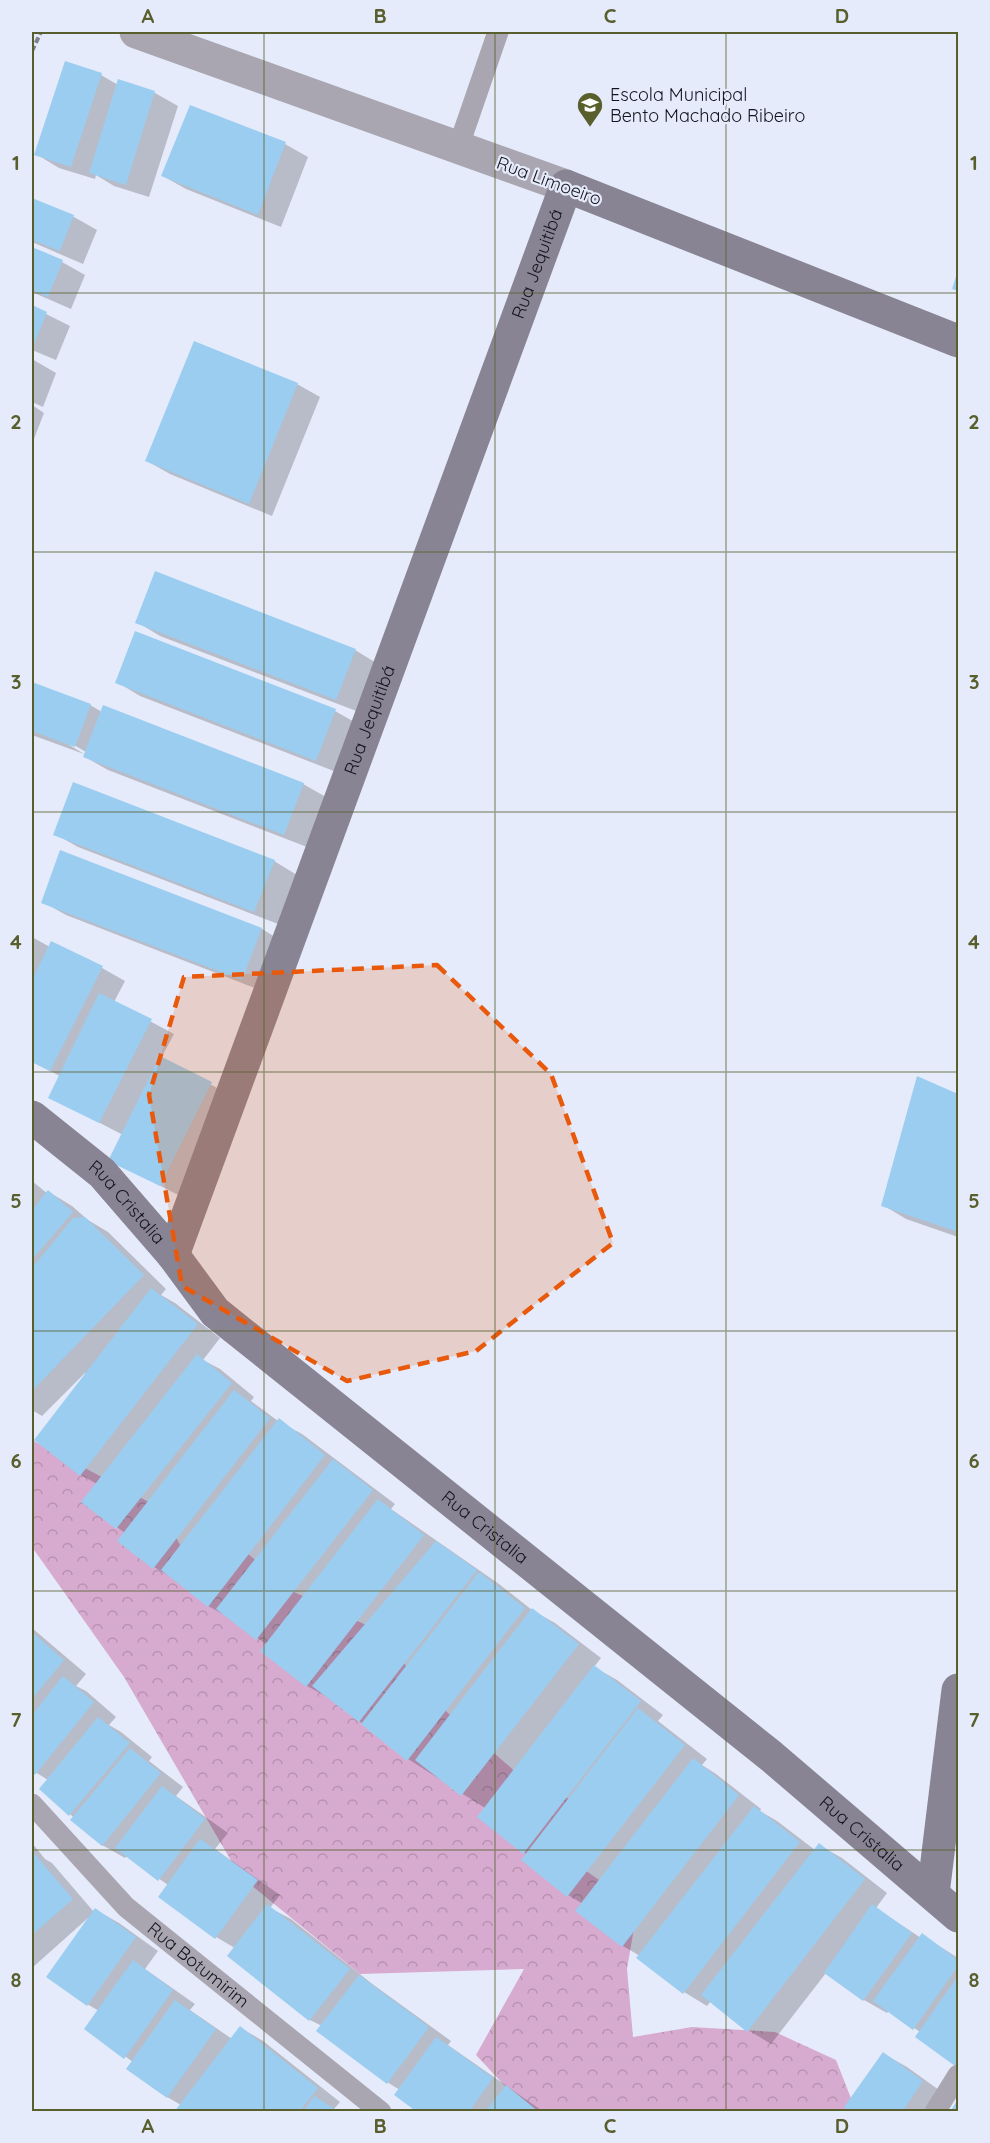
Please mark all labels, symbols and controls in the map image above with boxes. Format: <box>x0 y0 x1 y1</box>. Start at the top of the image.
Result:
text: A <box>142 3 155 28</box>
text: B <box>373 3 387 28</box>
text: C <box>604 3 617 28</box>
text: D <box>835 3 849 28</box>
place label: Escola Municipal Bento Machado Ribeiro <box>610 83 805 127</box>
school or university icon: Escola Municipal Bento Machado Ribeiro <box>575 90 605 128</box>
text: 1 <box>12 150 20 175</box>
text: 1 <box>970 150 978 175</box>
street label: Rua Limoeiro <box>494 151 605 210</box>
street label: Rua Jequitibá <box>506 206 568 322</box>
text: 2 <box>10 409 22 434</box>
text: 2 <box>968 409 980 434</box>
street label: Rua Jequitibá <box>339 662 400 778</box>
text: 3 <box>11 669 21 694</box>
text: 3 <box>969 669 979 694</box>
text: 4 <box>10 929 22 954</box>
text: 4 <box>968 929 980 954</box>
street label: Rua Cristalia <box>84 1155 171 1249</box>
text: 5 <box>10 1188 22 1213</box>
text: 5 <box>968 1188 980 1213</box>
text: 6 <box>10 1448 22 1473</box>
text: 6 <box>968 1448 980 1473</box>
street label: Rua Cristalia <box>437 1485 533 1569</box>
text: 7 <box>11 1707 22 1732</box>
text: 7 <box>969 1707 980 1732</box>
street label: Rua Cristalia <box>815 1790 910 1876</box>
street label: Rua Botumirim <box>143 1917 254 2013</box>
text: 8 <box>11 1967 22 1992</box>
text: 8 <box>969 1967 980 1992</box>
text: A <box>142 2113 155 2138</box>
text: B <box>373 2113 387 2138</box>
text: C <box>604 2113 617 2138</box>
text: D <box>835 2113 849 2138</box>

